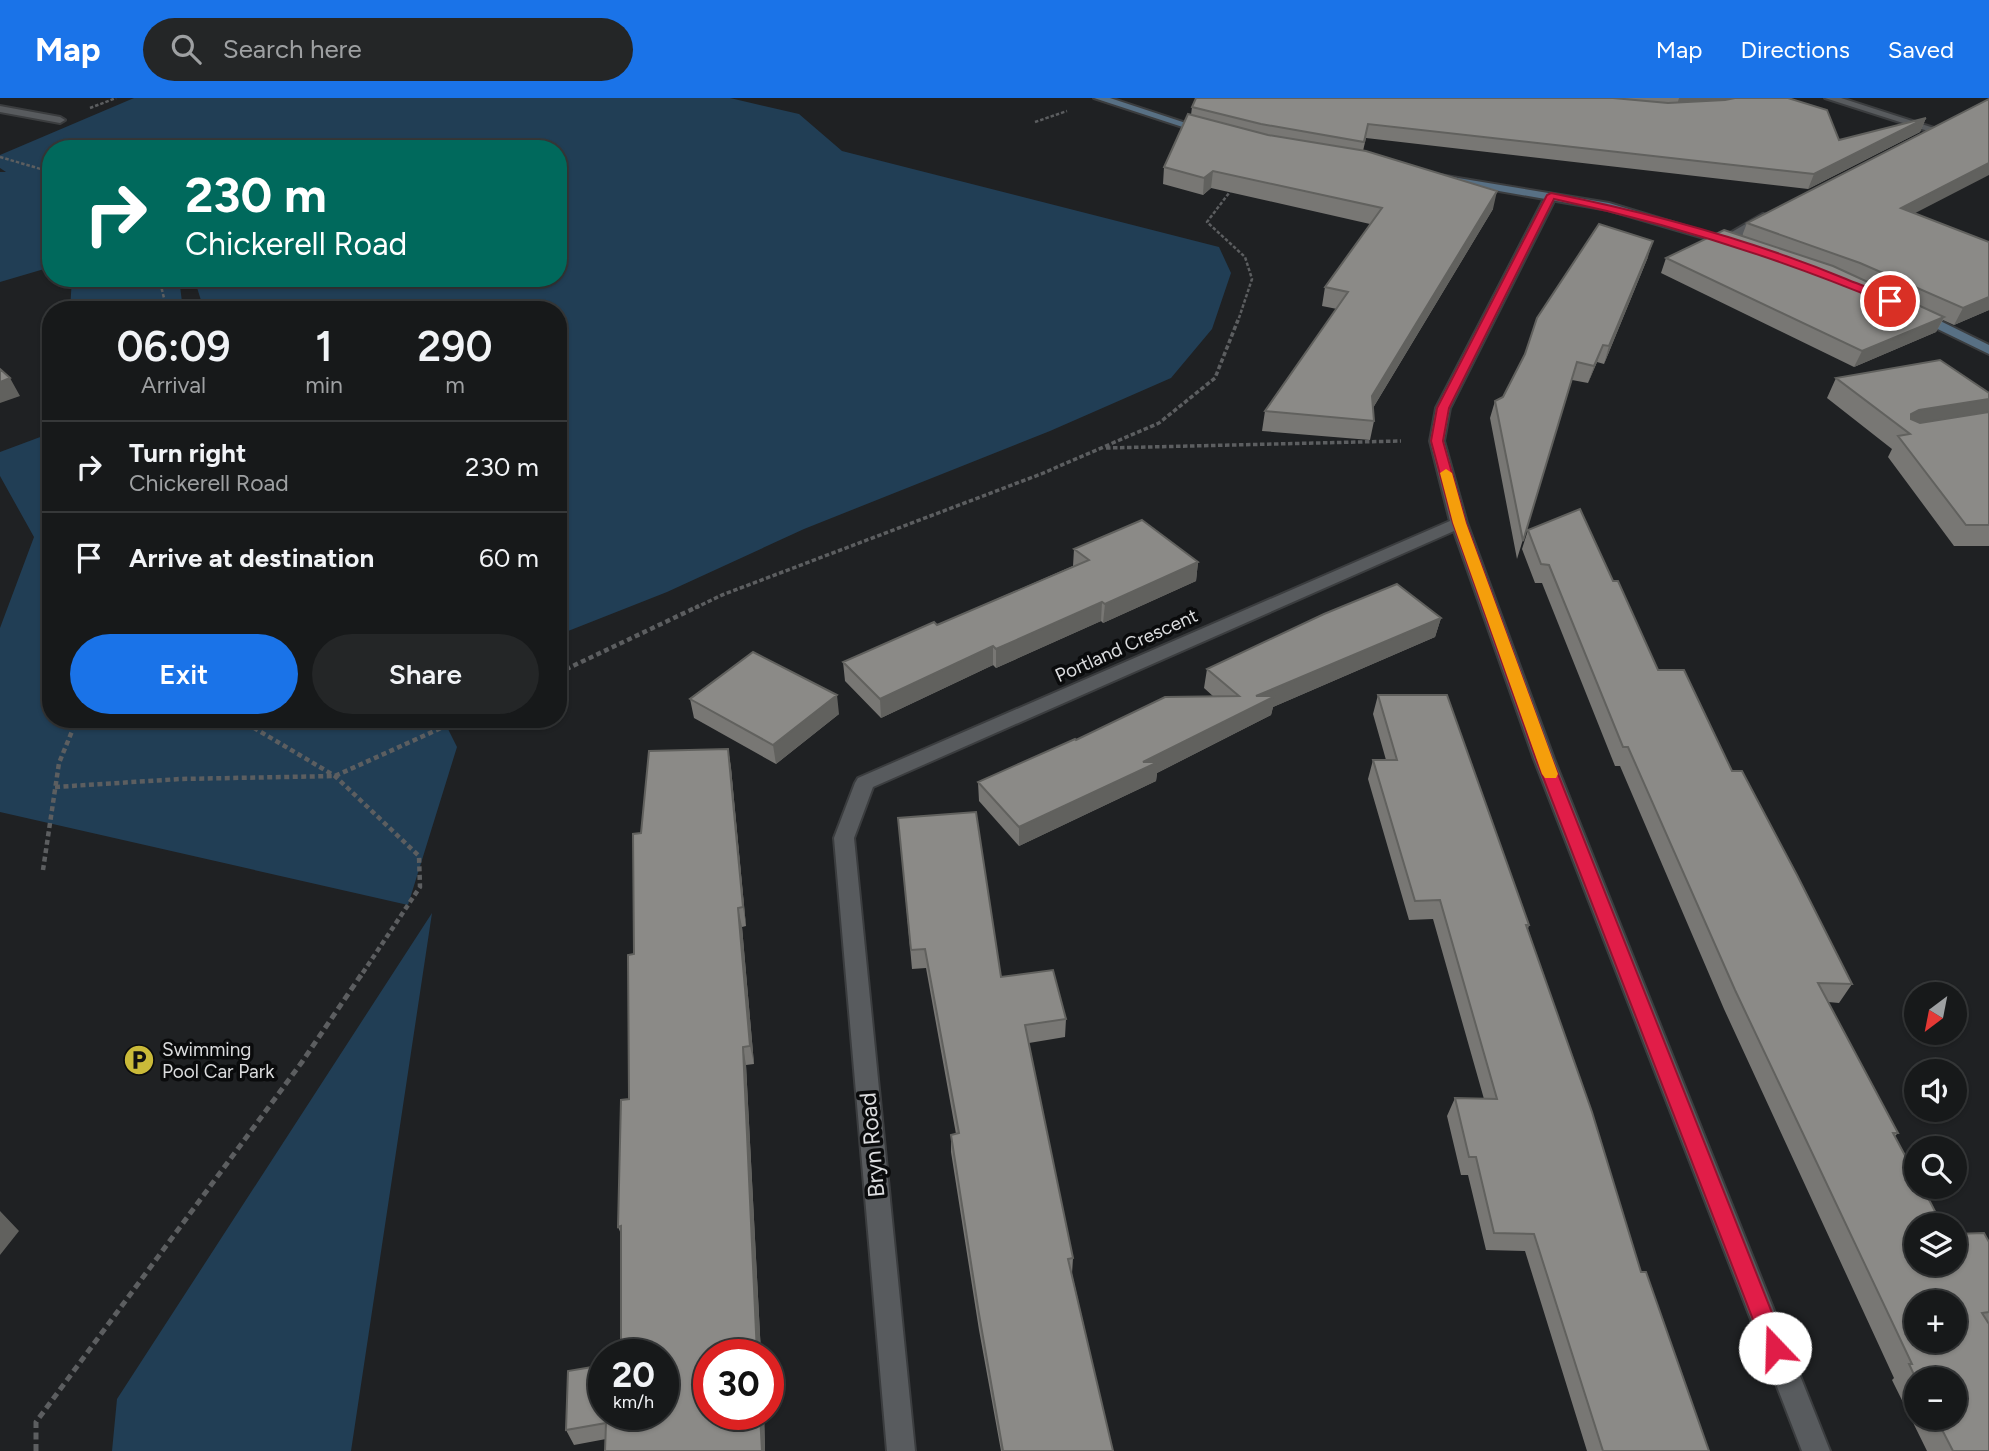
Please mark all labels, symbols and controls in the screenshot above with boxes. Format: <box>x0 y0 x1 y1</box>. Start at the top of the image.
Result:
search box <box>143 18 633 81</box>
text: Map <box>35 30 101 69</box>
icon: search <box>167 30 205 68</box>
text: Search here <box>223 33 362 65</box>
text: Map <box>1656 35 1702 64</box>
text: Directions <box>1740 35 1850 64</box>
text: Saved <box>1888 35 1954 64</box>
text: 230 m <box>185 165 327 224</box>
icon: right <box>70 168 161 259</box>
text: Chickerell Road <box>185 225 407 263</box>
pin <box>1860 271 1920 331</box>
icon: arrive <box>1871 282 1909 320</box>
text: 06:09 <box>116 321 231 372</box>
text: 1 <box>315 321 333 372</box>
text: 290 <box>417 321 493 372</box>
text: Arrival <box>141 371 206 399</box>
text: min <box>305 371 343 399</box>
text: m <box>445 371 465 399</box>
text: Turn right <box>129 437 246 469</box>
icon: right <box>70 448 108 486</box>
text: 230 m <box>465 451 539 483</box>
text: Chickerell Road <box>129 469 289 497</box>
icon: arrive <box>70 539 108 577</box>
text: Arrive at destination <box>129 542 374 574</box>
text: 60 m <box>479 542 539 574</box>
street label: Portland Crescent <box>1051 604 1201 687</box>
button: Exit <box>70 634 298 714</box>
button: Share <box>312 634 539 714</box>
north arrow <box>1904 982 1967 1045</box>
map controls <box>1904 982 1967 1430</box>
place label: Swimming Pool Car Park <box>162 1038 275 1083</box>
parking icon: Swimming Pool Car Park <box>122 1043 156 1077</box>
button: sound <box>1904 1059 1967 1122</box>
street label: Bryn Road <box>853 1091 891 1199</box>
button: search <box>1904 1136 1967 1199</box>
button: layers <box>1904 1213 1967 1276</box>
button: + <box>1904 1290 1967 1353</box>
position arrow <box>1738 1311 1812 1385</box>
speed limit sign: 30 <box>693 1339 784 1430</box>
text: 20 <box>612 1354 655 1396</box>
button: − <box>1904 1367 1967 1430</box>
text: km/h <box>613 1391 654 1413</box>

